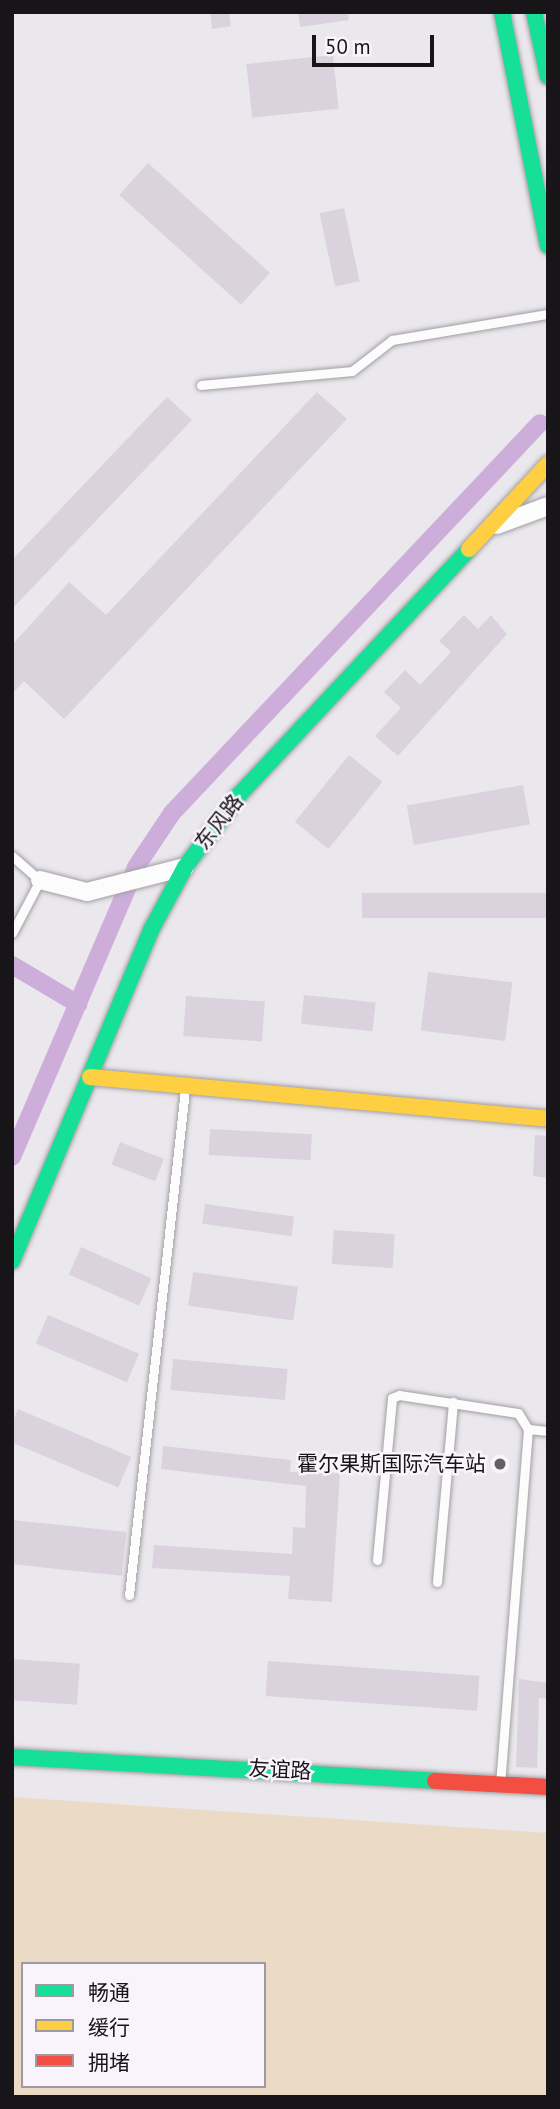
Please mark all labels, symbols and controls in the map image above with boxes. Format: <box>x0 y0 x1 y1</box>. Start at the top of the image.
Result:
scale bar <box>315 21 438 65</box>
text: 50 m <box>325 33 371 60</box>
street label: 东风路 <box>190 789 248 855</box>
place label: 霍尔果斯国际汽车站 <box>297 1451 486 1477</box>
marker: 霍尔果斯国际汽车站 <box>492 1456 508 1472</box>
street label: 友谊路 <box>248 1756 312 1784</box>
legend <box>21 1962 266 2088</box>
text: 畅通 <box>88 1979 130 2006</box>
text: 缓行 <box>88 2014 130 2041</box>
text: 拥堵 <box>88 2049 130 2076</box>

